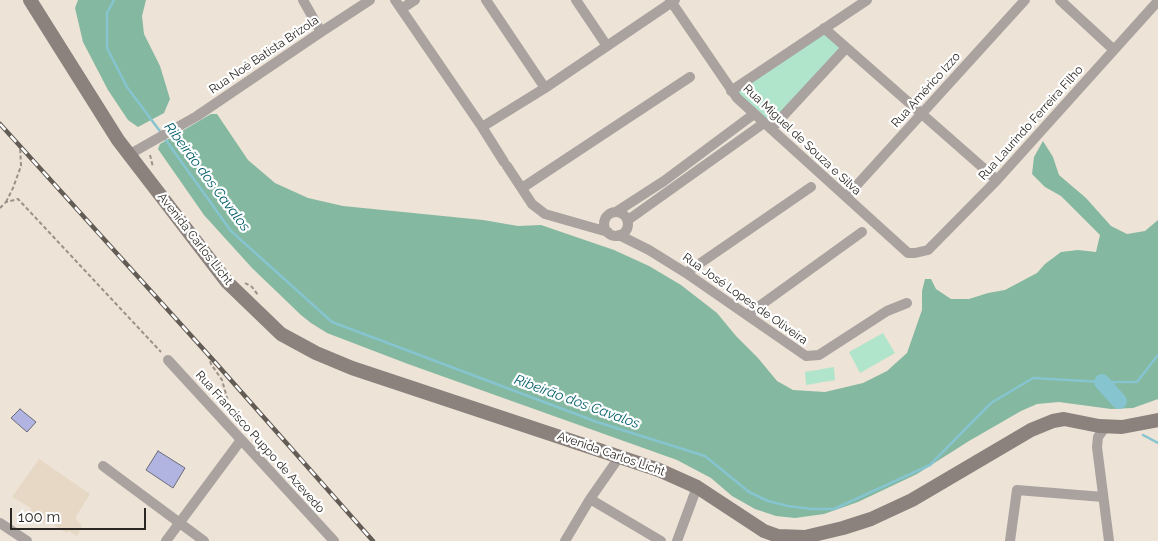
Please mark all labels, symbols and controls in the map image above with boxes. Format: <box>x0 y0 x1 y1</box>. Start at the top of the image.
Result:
street label: Rua Noé Batista Brizola <box>207 13 321 97</box>
street label: Rua Américo Izzo <box>889 50 963 130</box>
street label: Rua Laurindo Ferreira Filho <box>976 63 1086 183</box>
street label: Rua Miguel de Souza e Silva <box>740 82 864 198</box>
water label: Ribeirão dos Cavalos <box>160 119 254 235</box>
street label: Avenida Carlos Licht <box>155 190 235 288</box>
street label: Rua José Lopes de Oliveira <box>680 250 810 348</box>
street label: Rua Francisco Puppo de Azevedo <box>192 368 328 516</box>
water label: Ribeirão dos Cavalos <box>512 371 642 433</box>
street label: Avenida Carlos Licht <box>555 429 667 479</box>
scale bar <box>12 498 149 530</box>
text: 100 m <box>18 508 60 526</box>

